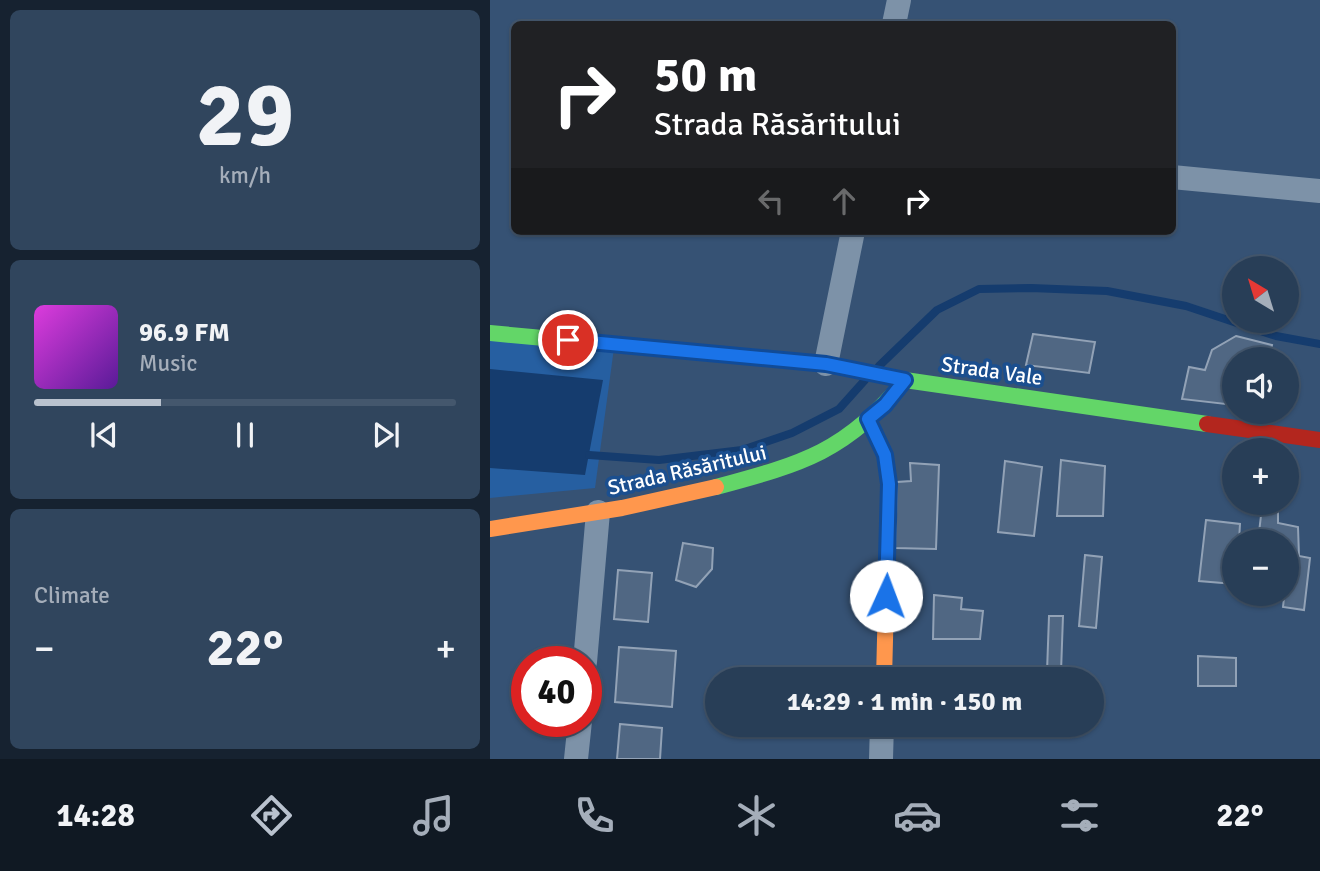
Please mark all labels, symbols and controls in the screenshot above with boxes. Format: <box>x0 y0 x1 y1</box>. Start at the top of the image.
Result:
text: 50 m <box>654 45 757 105</box>
icon: right <box>539 49 630 140</box>
text: 29 <box>196 59 294 172</box>
text: Strada Răsăritului <box>654 105 901 144</box>
text: km/h <box>219 161 271 190</box>
icon: left <box>752 182 790 220</box>
icon: ahead <box>825 182 863 220</box>
icon: right <box>898 182 936 220</box>
north arrow <box>1222 256 1298 332</box>
map controls <box>1222 256 1299 606</box>
pin <box>538 310 598 370</box>
text: 96.9 FM <box>139 317 230 349</box>
icon: arrive <box>549 321 587 359</box>
button: sound <box>1222 347 1299 424</box>
text: Music <box>139 349 197 378</box>
street label: Strada Vale <box>940 351 1044 391</box>
icon: previous <box>85 416 123 454</box>
icon: pause <box>226 416 264 454</box>
icon: next <box>367 416 405 454</box>
button: + <box>1222 438 1299 515</box>
street label: Strada Răsăritului <box>605 439 769 501</box>
button: − <box>1222 529 1299 606</box>
position arrow <box>849 559 923 633</box>
text: Climate <box>34 581 110 610</box>
text: 22° <box>207 616 283 680</box>
text: − <box>34 625 55 672</box>
text: + <box>435 625 456 672</box>
speed limit sign: 40 <box>511 646 602 737</box>
text: 14:29 · 1 min · 150 m <box>787 686 1022 718</box>
icon: directions <box>247 791 296 840</box>
icon: music <box>409 791 458 840</box>
icon: phone <box>570 791 619 840</box>
icon: climate <box>732 791 781 840</box>
icon: car <box>893 791 942 840</box>
icon: filters <box>1055 791 1104 840</box>
text: 14:28 <box>56 796 135 835</box>
text: 22° <box>1216 796 1264 835</box>

